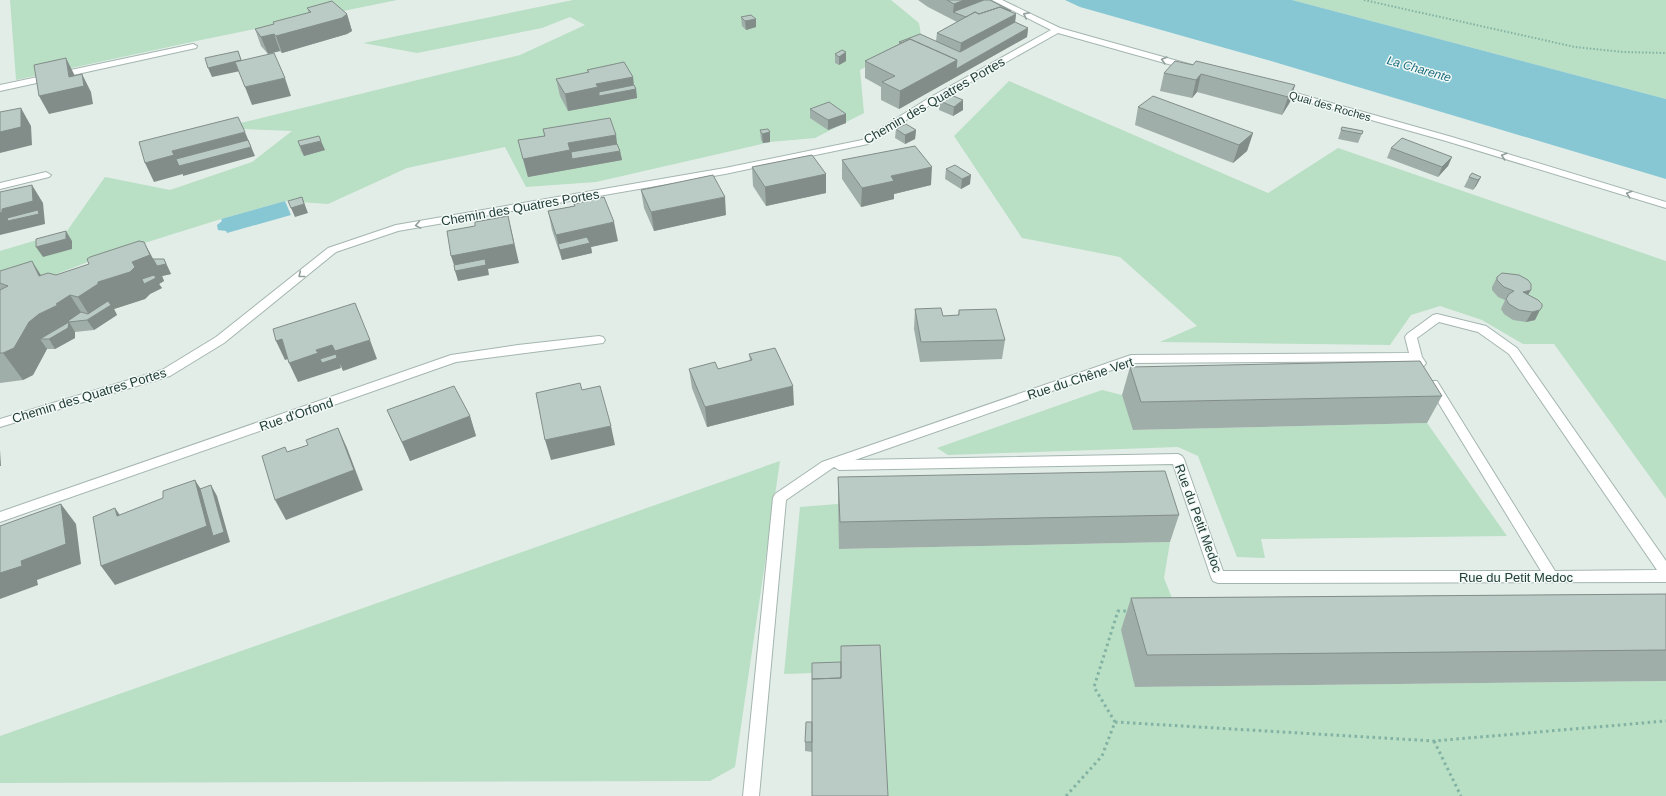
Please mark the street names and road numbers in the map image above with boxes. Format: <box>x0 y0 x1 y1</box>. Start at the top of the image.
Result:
street label: Chemin des Quatres Portes <box>861 54 1008 147</box>
street label: Quai des Roches <box>1288 89 1373 124</box>
street label: Chemin des Quatres Portes <box>440 186 601 229</box>
street label: Rue du Chêne Vert <box>1025 354 1135 403</box>
street label: Chemin des Quatres Portes <box>10 365 169 426</box>
street label: Rue d'Orfond <box>257 395 335 434</box>
street label: Rue du Petit Medoc <box>1172 462 1225 575</box>
street label: Rue du Petit Medoc <box>1459 570 1574 585</box>

